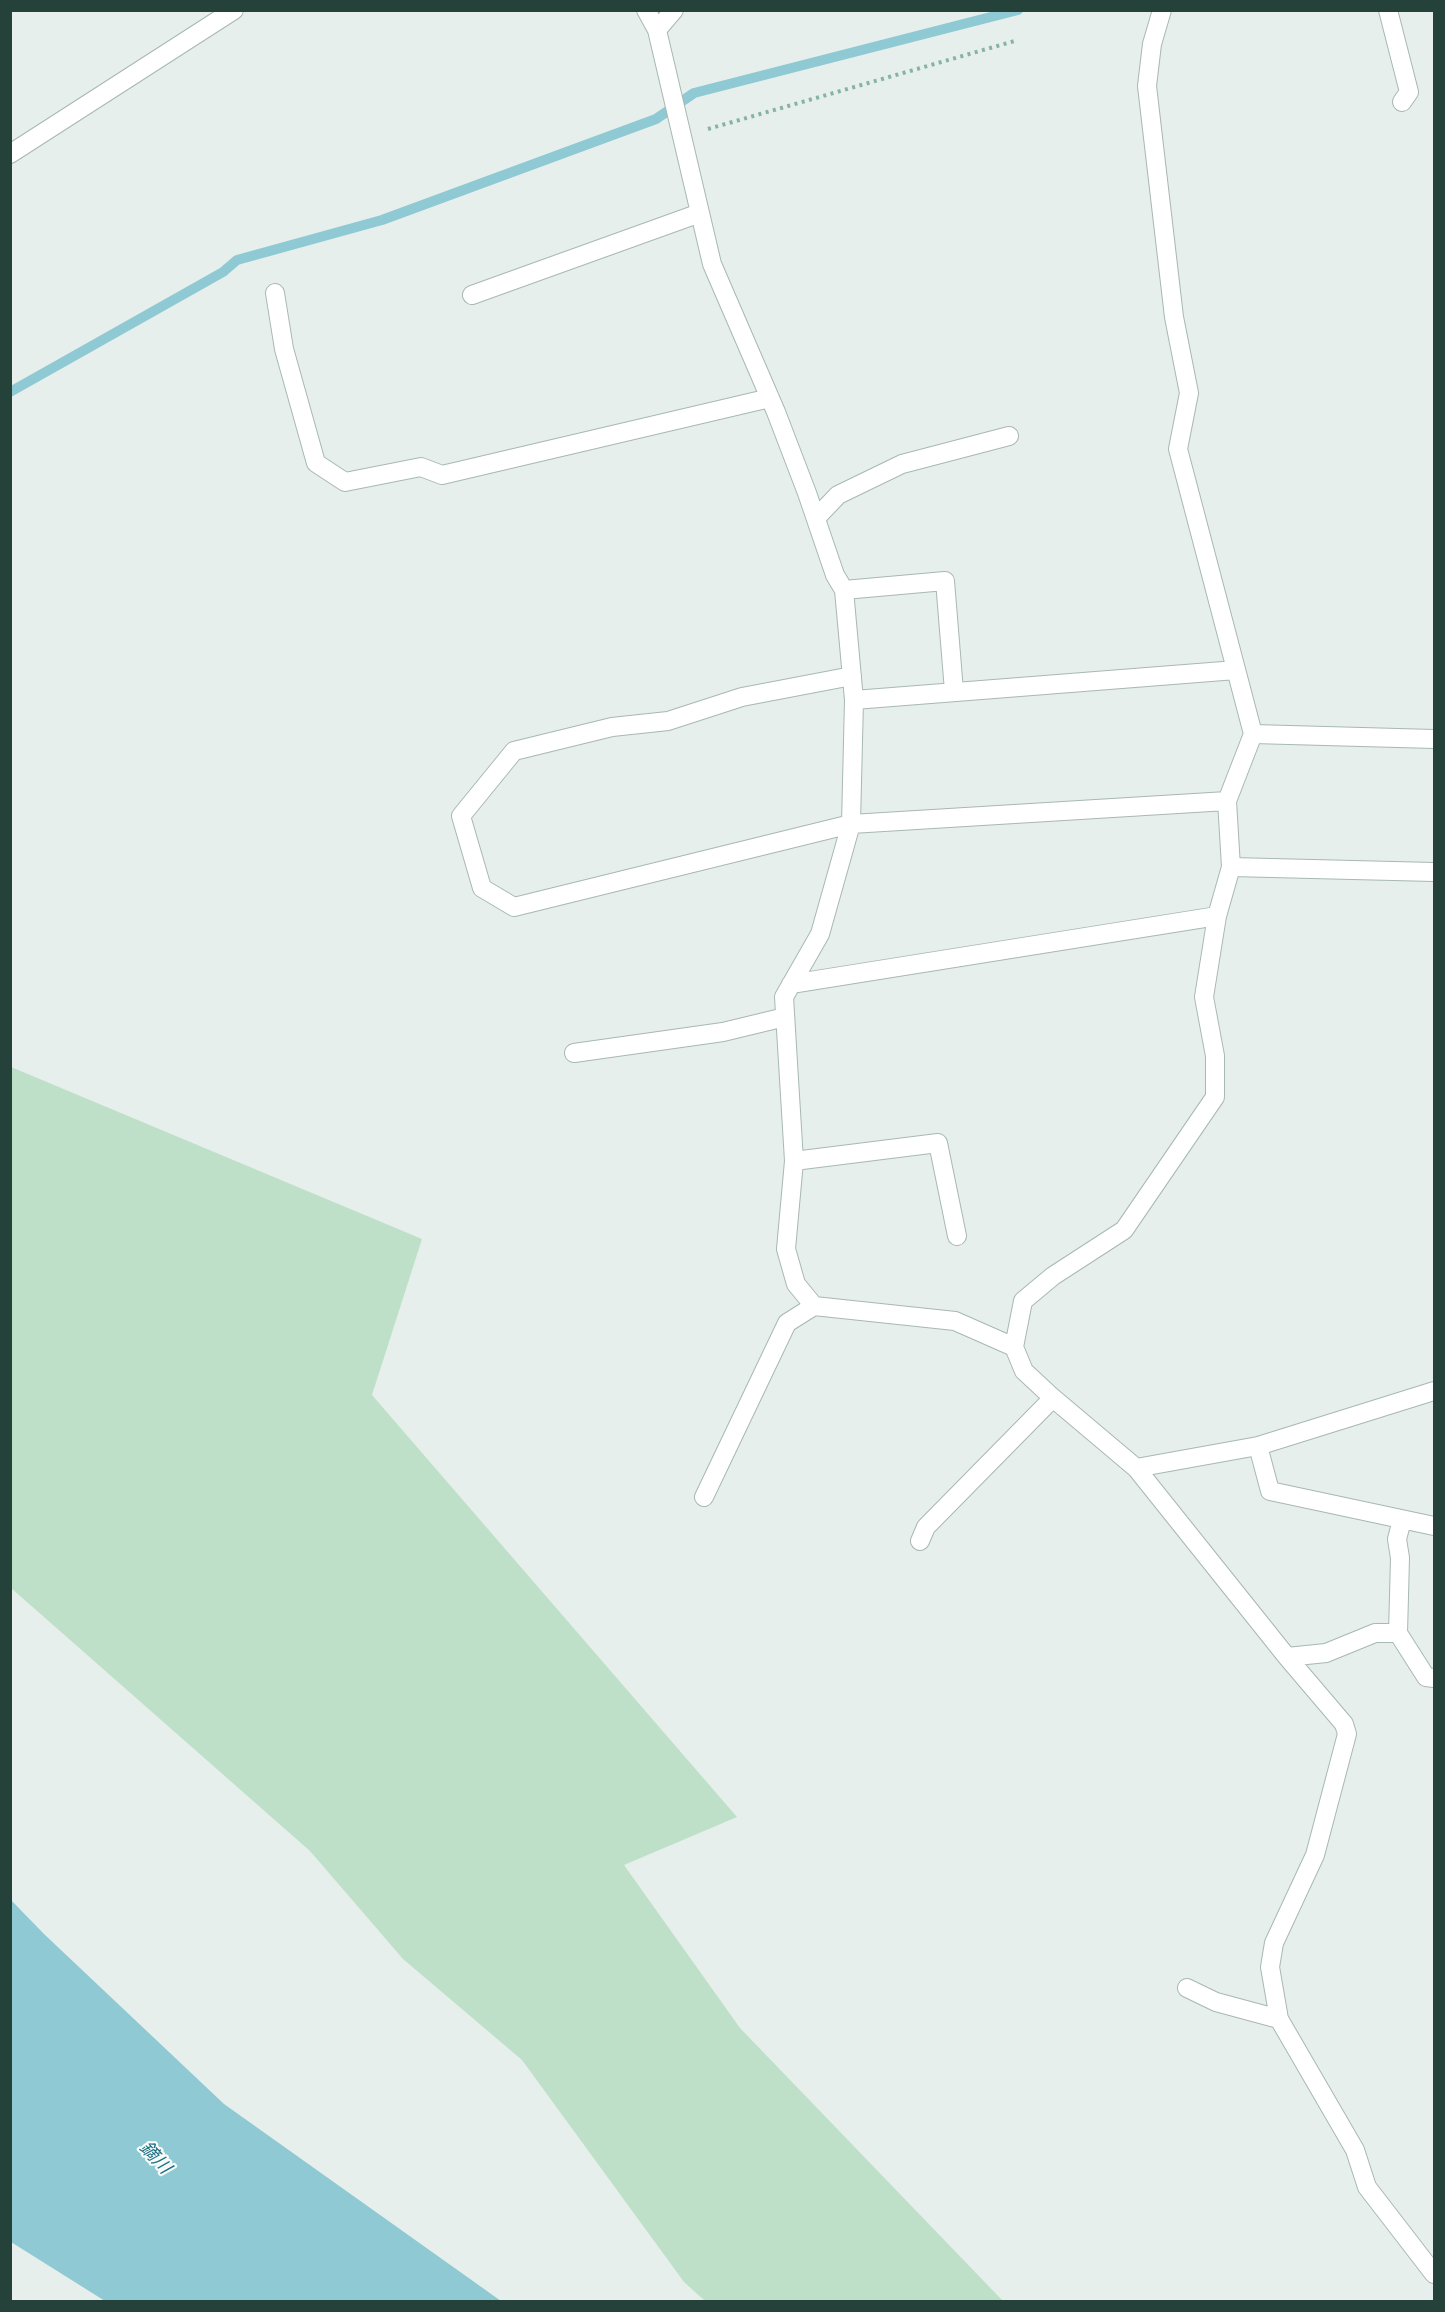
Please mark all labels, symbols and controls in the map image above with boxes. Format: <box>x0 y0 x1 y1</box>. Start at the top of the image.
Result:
water label: 鏑川 <box>135 2137 175 2179</box>

